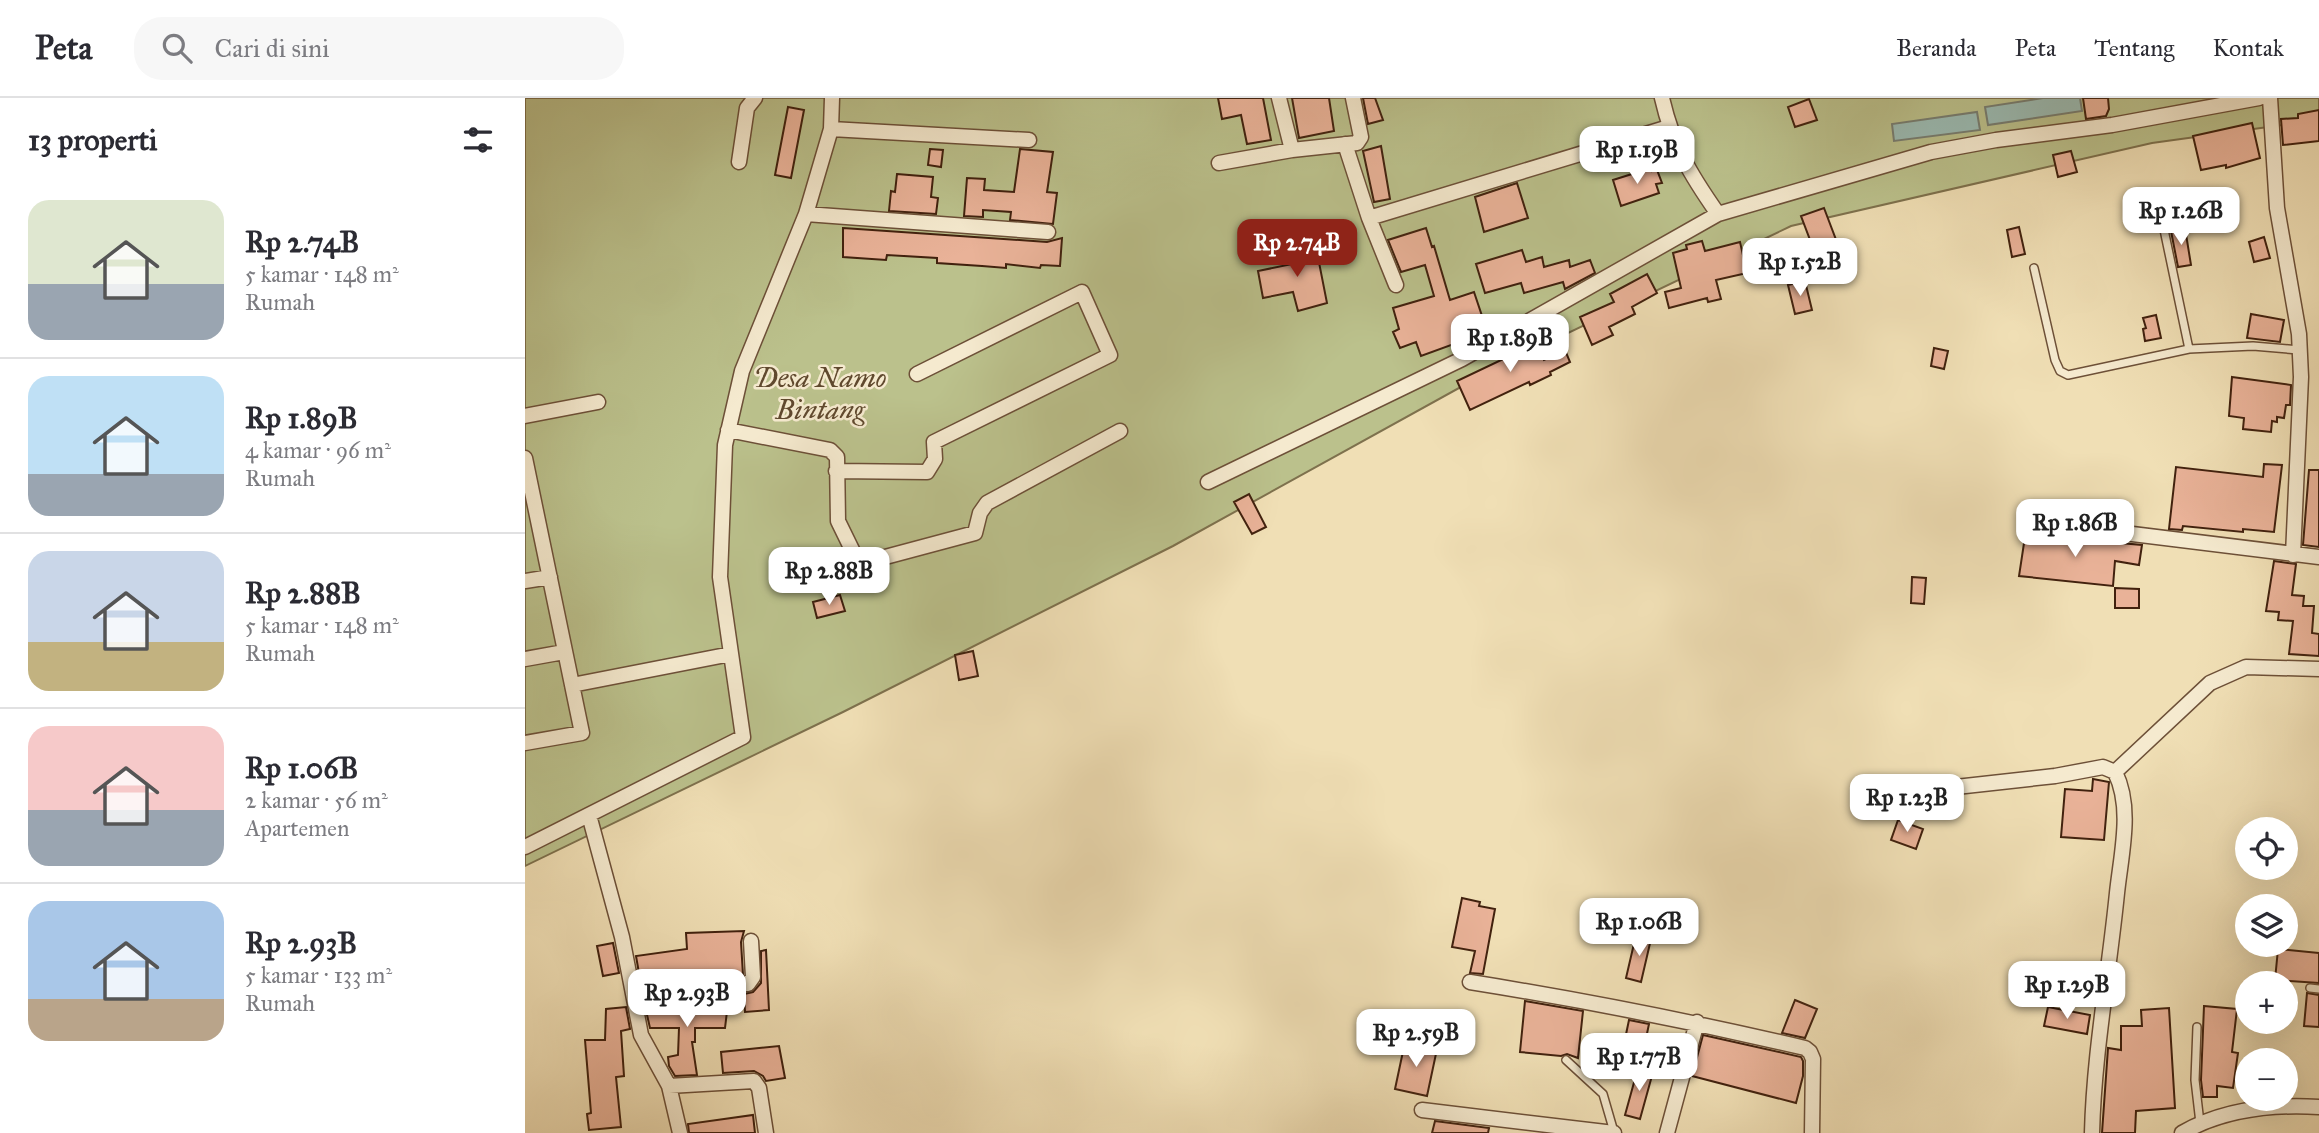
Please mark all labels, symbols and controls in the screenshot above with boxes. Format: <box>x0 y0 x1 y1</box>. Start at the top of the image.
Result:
search box <box>134 17 624 80</box>
text: Peta <box>35 28 92 68</box>
icon: search <box>158 29 196 67</box>
text: Cari di sini <box>214 32 329 64</box>
text: Beranda <box>1896 33 1976 63</box>
text: Peta <box>2014 33 2056 63</box>
text: Tentang <box>2094 33 2174 63</box>
text: Kontak <box>2212 33 2284 63</box>
icon: filters <box>459 121 497 159</box>
text: 13 properti <box>28 122 157 158</box>
pin: Rp 1.19B <box>1565 126 1709 186</box>
text: Rp 1.19B <box>1596 135 1679 163</box>
pin: Rp 1.26B <box>2109 188 2253 247</box>
text: Rp 1.26B <box>2139 196 2223 224</box>
pin: Rp 2.74B <box>1225 220 1369 279</box>
text: Rp 2.74B <box>245 224 359 260</box>
icon: home <box>84 228 168 312</box>
text: Rp 2.74B <box>1253 228 1341 256</box>
pin: Rp 1.52B <box>1728 238 1872 298</box>
text: Rp 1.52B <box>1758 247 1842 275</box>
text: 5 kamar · 148 m² <box>245 260 399 288</box>
text: Rumah <box>245 288 315 316</box>
pin: Rp 1.89B <box>1438 314 1582 374</box>
text: Rp 1.89B <box>1467 323 1553 351</box>
park label: Desa Namo Bintang <box>754 360 887 427</box>
text: Rp 1.89B <box>245 400 358 436</box>
icon: home <box>84 404 168 488</box>
text: 4 kamar · 96 m² <box>245 436 391 464</box>
text: Rumah <box>245 464 315 492</box>
pin: Rp 1.86B <box>2003 500 2147 559</box>
text: Rp 1.86B <box>2032 508 2118 536</box>
pin: Rp 2.88B <box>757 547 901 607</box>
text: Rp 2.88B <box>785 556 873 584</box>
text: Rp 2.88B <box>245 575 361 611</box>
icon: home <box>84 579 168 663</box>
text: 5 kamar · 148 m² <box>245 611 399 639</box>
text: Rumah <box>245 639 315 667</box>
text: Rp 1.06B <box>245 750 358 786</box>
icon: home <box>84 754 168 838</box>
pin: Rp 1.23B <box>1835 774 1979 834</box>
text: Rp 1.23B <box>1866 783 1948 811</box>
text: 2 kamar · 56 m² <box>245 786 388 814</box>
text: Apartemen <box>245 814 349 842</box>
map controls <box>2235 817 2298 1111</box>
button: locate <box>2235 817 2298 880</box>
button: layers <box>2235 894 2298 957</box>
pin: Rp 1.06B <box>1567 898 1711 958</box>
text: Rp 1.06B <box>1596 907 1682 935</box>
text: Rp 2.93B <box>245 925 357 961</box>
icon: home <box>84 929 168 1013</box>
text: 5 kamar · 133 m² <box>245 961 392 989</box>
pin: Rp 1.29B <box>1995 962 2139 1021</box>
pin: Rp 2.93B <box>615 970 759 1029</box>
text: Rp 1.29B <box>2024 970 2110 998</box>
button: + <box>2235 971 2298 1034</box>
text: Rp 2.93B <box>644 978 730 1006</box>
text: Rumah <box>245 989 315 1017</box>
pin: Rp 2.59B <box>1344 1010 1488 1069</box>
text: Rp 2.59B <box>1372 1018 1460 1046</box>
pin: Rp 1.77B <box>1567 1034 1711 1093</box>
text: Rp 1.77B <box>1597 1042 1681 1070</box>
button: − <box>2235 1048 2298 1111</box>

